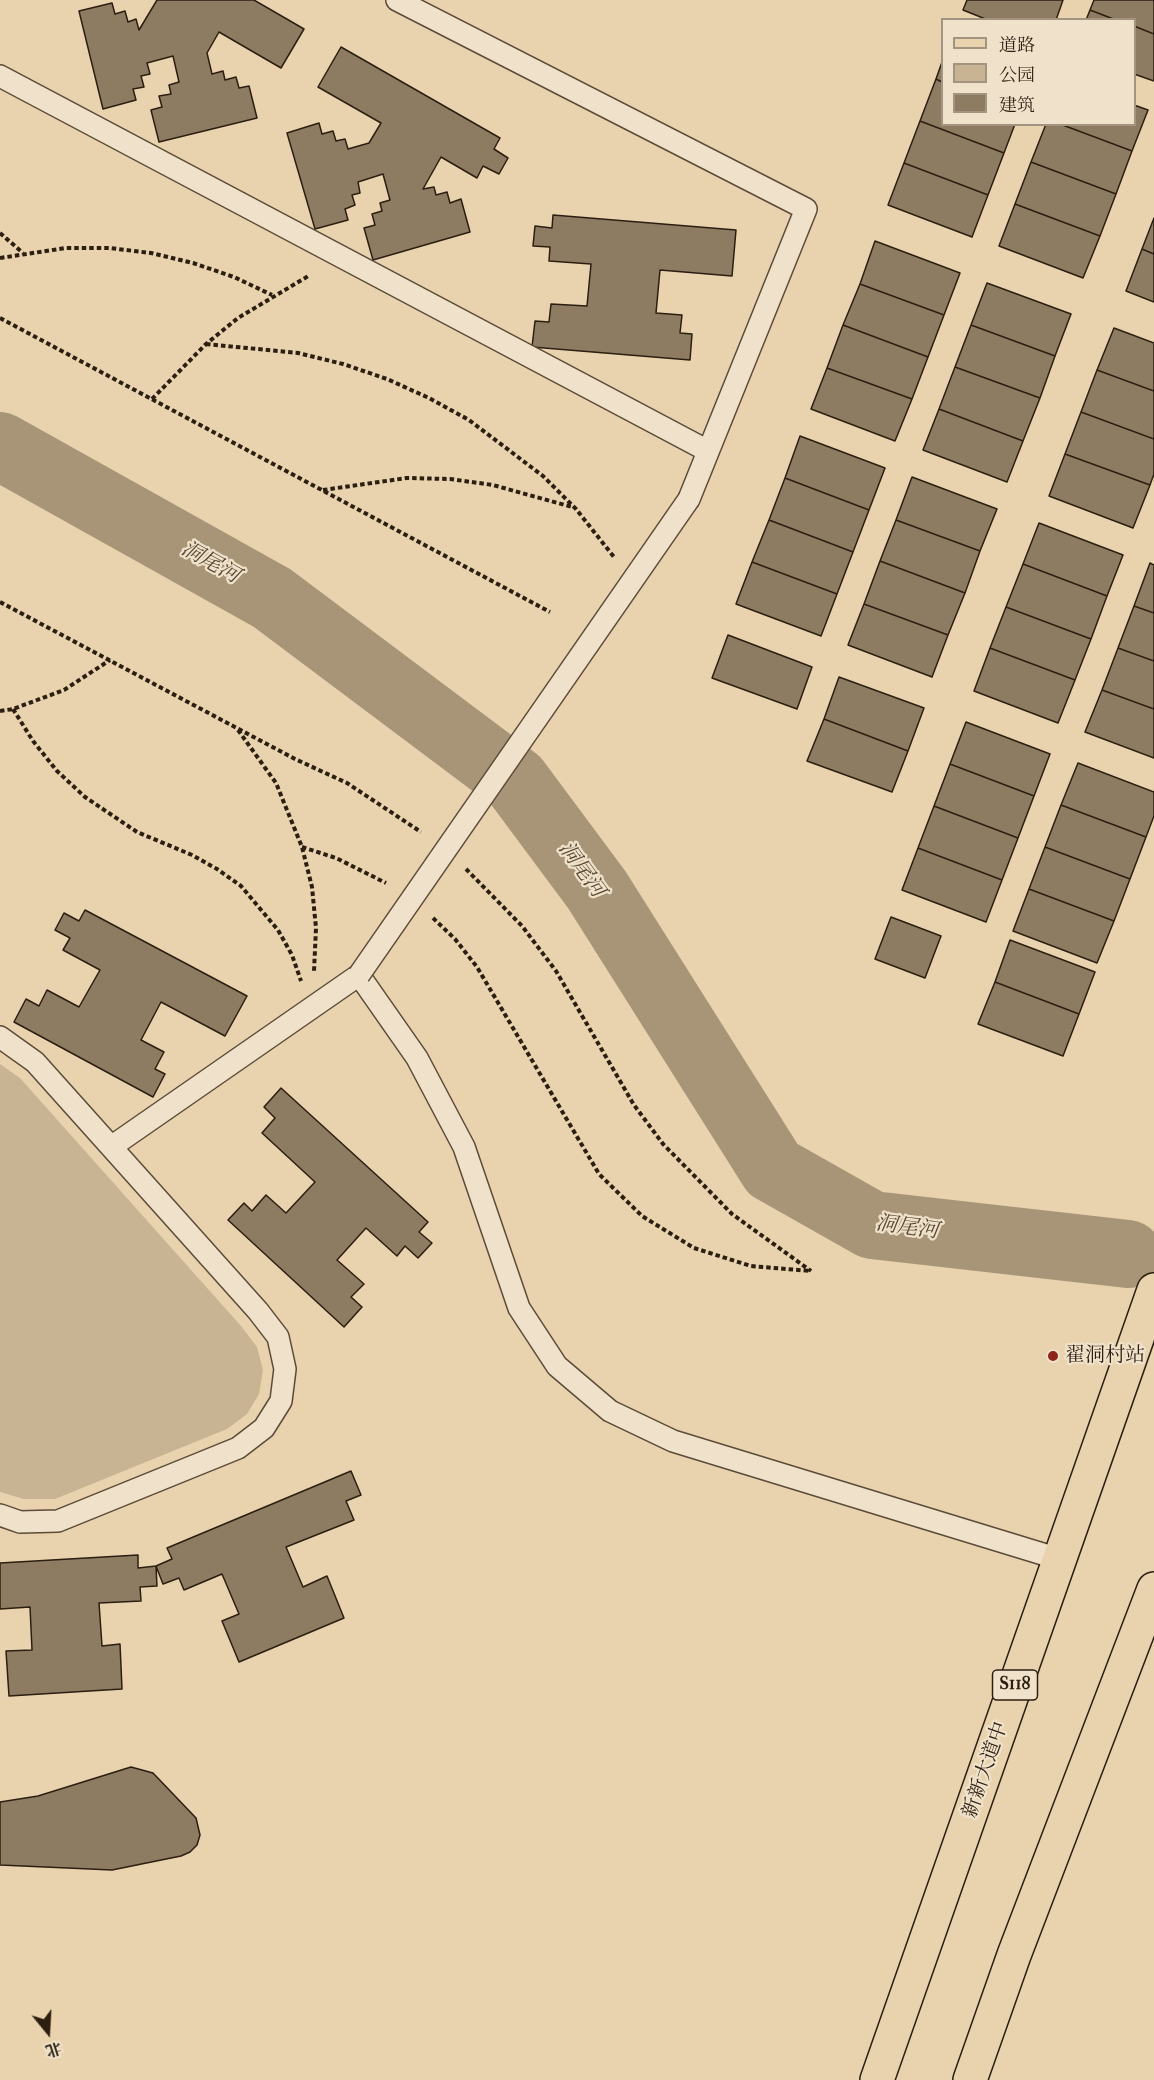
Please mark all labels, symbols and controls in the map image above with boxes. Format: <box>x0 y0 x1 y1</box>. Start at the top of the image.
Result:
legend <box>941 18 1136 126</box>
text: 道路 <box>999 35 1035 56</box>
text: 公园 <box>999 65 1035 86</box>
text: 建筑 <box>999 95 1035 116</box>
water label: 洞尾河 <box>176 537 244 589</box>
water label: 洞尾河 <box>552 837 610 903</box>
water label: 洞尾河 <box>874 1211 940 1245</box>
place label: 翟洞村站 <box>1065 1344 1145 1368</box>
marker: 翟洞村站 <box>1046 1349 1060 1363</box>
road number: S118 <box>992 1670 1038 1700</box>
street label: 新新大道中 <box>958 1719 1014 1821</box>
north arrow <box>18 2002 78 2062</box>
text: 北 <box>43 2038 64 2061</box>

